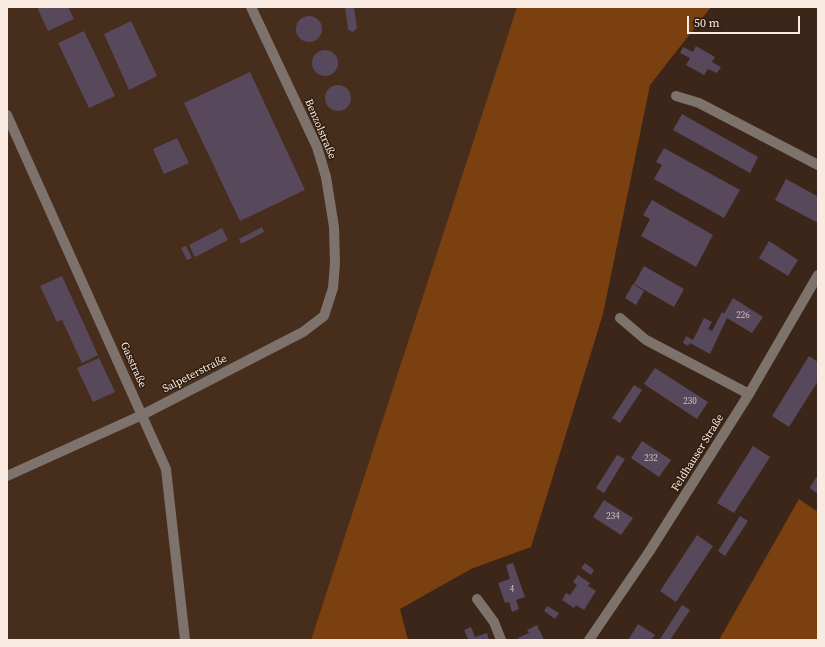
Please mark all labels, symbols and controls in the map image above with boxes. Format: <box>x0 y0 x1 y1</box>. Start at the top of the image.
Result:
scale bar <box>689 8 802 34</box>
text: 50 m <box>694 15 720 31</box>
street label: Benzolstraße <box>301 97 339 161</box>
house number: 226 <box>736 311 750 321</box>
street label: Gasstraße <box>117 340 149 390</box>
street label: Salpeterstraße <box>161 352 229 396</box>
house number: 230 <box>683 397 697 407</box>
street label: Feldhauser Straße <box>669 412 727 494</box>
house number: 232 <box>644 454 658 464</box>
house number: 234 <box>606 512 620 522</box>
house number: 4 <box>510 585 514 595</box>

